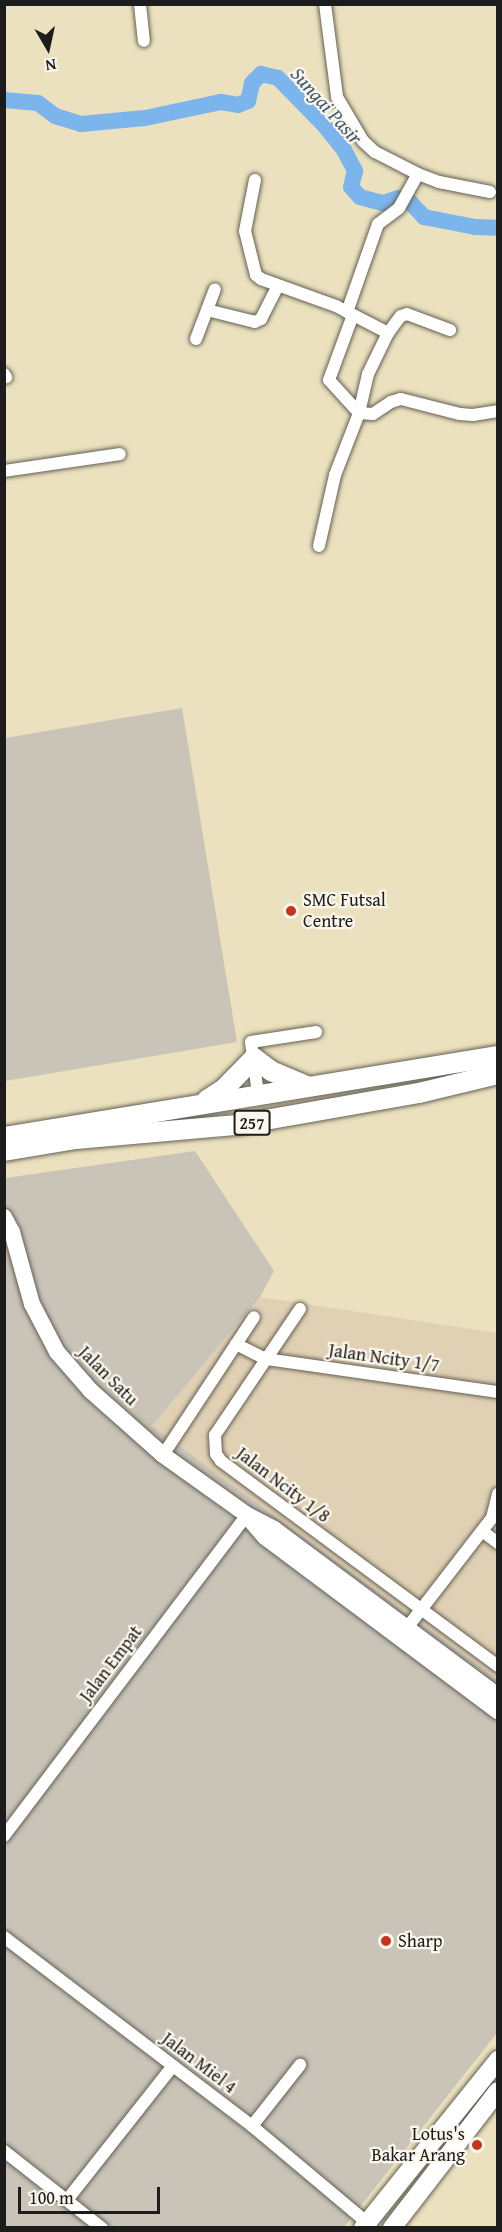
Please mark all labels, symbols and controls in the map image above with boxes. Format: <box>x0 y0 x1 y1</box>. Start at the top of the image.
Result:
north arrow <box>18 18 78 78</box>
text: N <box>44 53 58 78</box>
water label: Sungai Pasir <box>286 61 368 149</box>
place label: SMC Futsal Centre <box>303 890 386 932</box>
marker: SMC Futsal Centre <box>284 904 298 918</box>
road number: 257 <box>232 1110 272 1136</box>
street label: Jalan Ncity 1/7 <box>327 1340 441 1376</box>
street label: Jalan Satu <box>74 1342 142 1410</box>
street label: Jalan Ncity 1/8 <box>232 1443 334 1527</box>
street label: Jalan Empat <box>75 1621 147 1707</box>
place label: Sharp <box>398 1930 443 1952</box>
marker: Sharp <box>379 1934 393 1948</box>
street label: Jalan Miel 4 <box>157 2028 241 2098</box>
place label: Lotus's Bakar Arang <box>372 2124 465 2166</box>
marker: Lotus's Bakar Arang <box>470 2138 484 2152</box>
scale bar <box>21 2175 164 2213</box>
text: 100 m <box>29 2184 74 2211</box>

